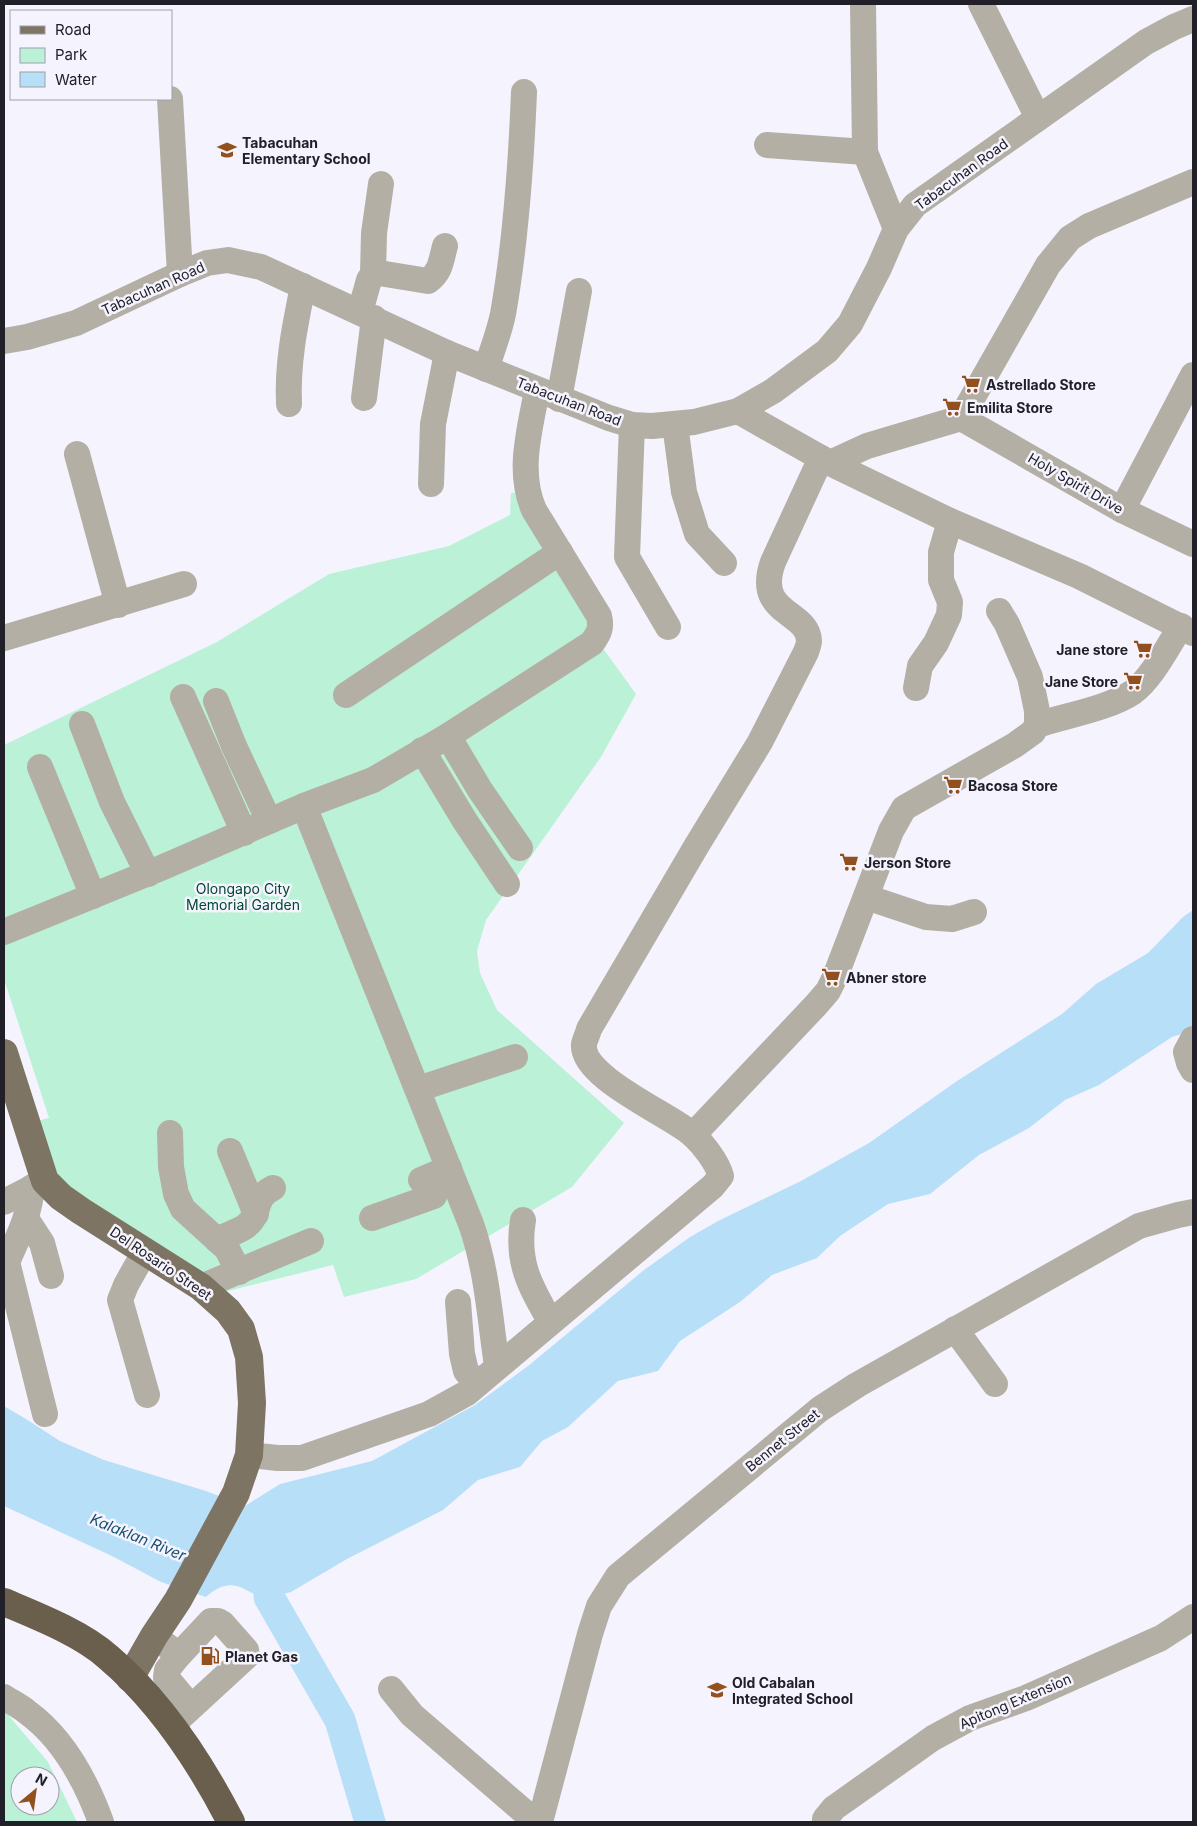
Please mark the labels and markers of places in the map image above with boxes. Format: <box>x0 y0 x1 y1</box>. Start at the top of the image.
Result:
place label: Tabacuhan Elementary School <box>242 134 371 167</box>
school or university icon: Tabacuhan Elementary School <box>216 139 238 161</box>
supermarket icon: Astrellado Store <box>960 373 982 395</box>
place label: Astrellado Store <box>986 376 1096 393</box>
supermarket icon: Emilita Store <box>941 396 963 418</box>
place label: Emilita Store <box>967 399 1053 416</box>
supermarket icon: Jane store <box>1132 638 1154 660</box>
place label: Jane store <box>1056 641 1128 658</box>
supermarket icon: Jane Store <box>1122 670 1144 692</box>
place label: Jane Store <box>1045 673 1118 690</box>
supermarket icon: Bacosa Store <box>942 774 964 796</box>
place label: Bacosa Store <box>968 777 1058 794</box>
supermarket icon: Jerson Store <box>838 851 860 873</box>
place label: Jerson Store <box>864 854 951 871</box>
supermarket icon: Abner store <box>820 966 842 988</box>
place label: Abner store <box>846 969 926 986</box>
fuel station icon: Planet Gas <box>199 1645 221 1667</box>
place label: Planet Gas <box>225 1648 298 1665</box>
place label: Old Cabalan Integrated School <box>732 1674 853 1707</box>
school or university icon: Old Cabalan Integrated School <box>706 1679 728 1701</box>

